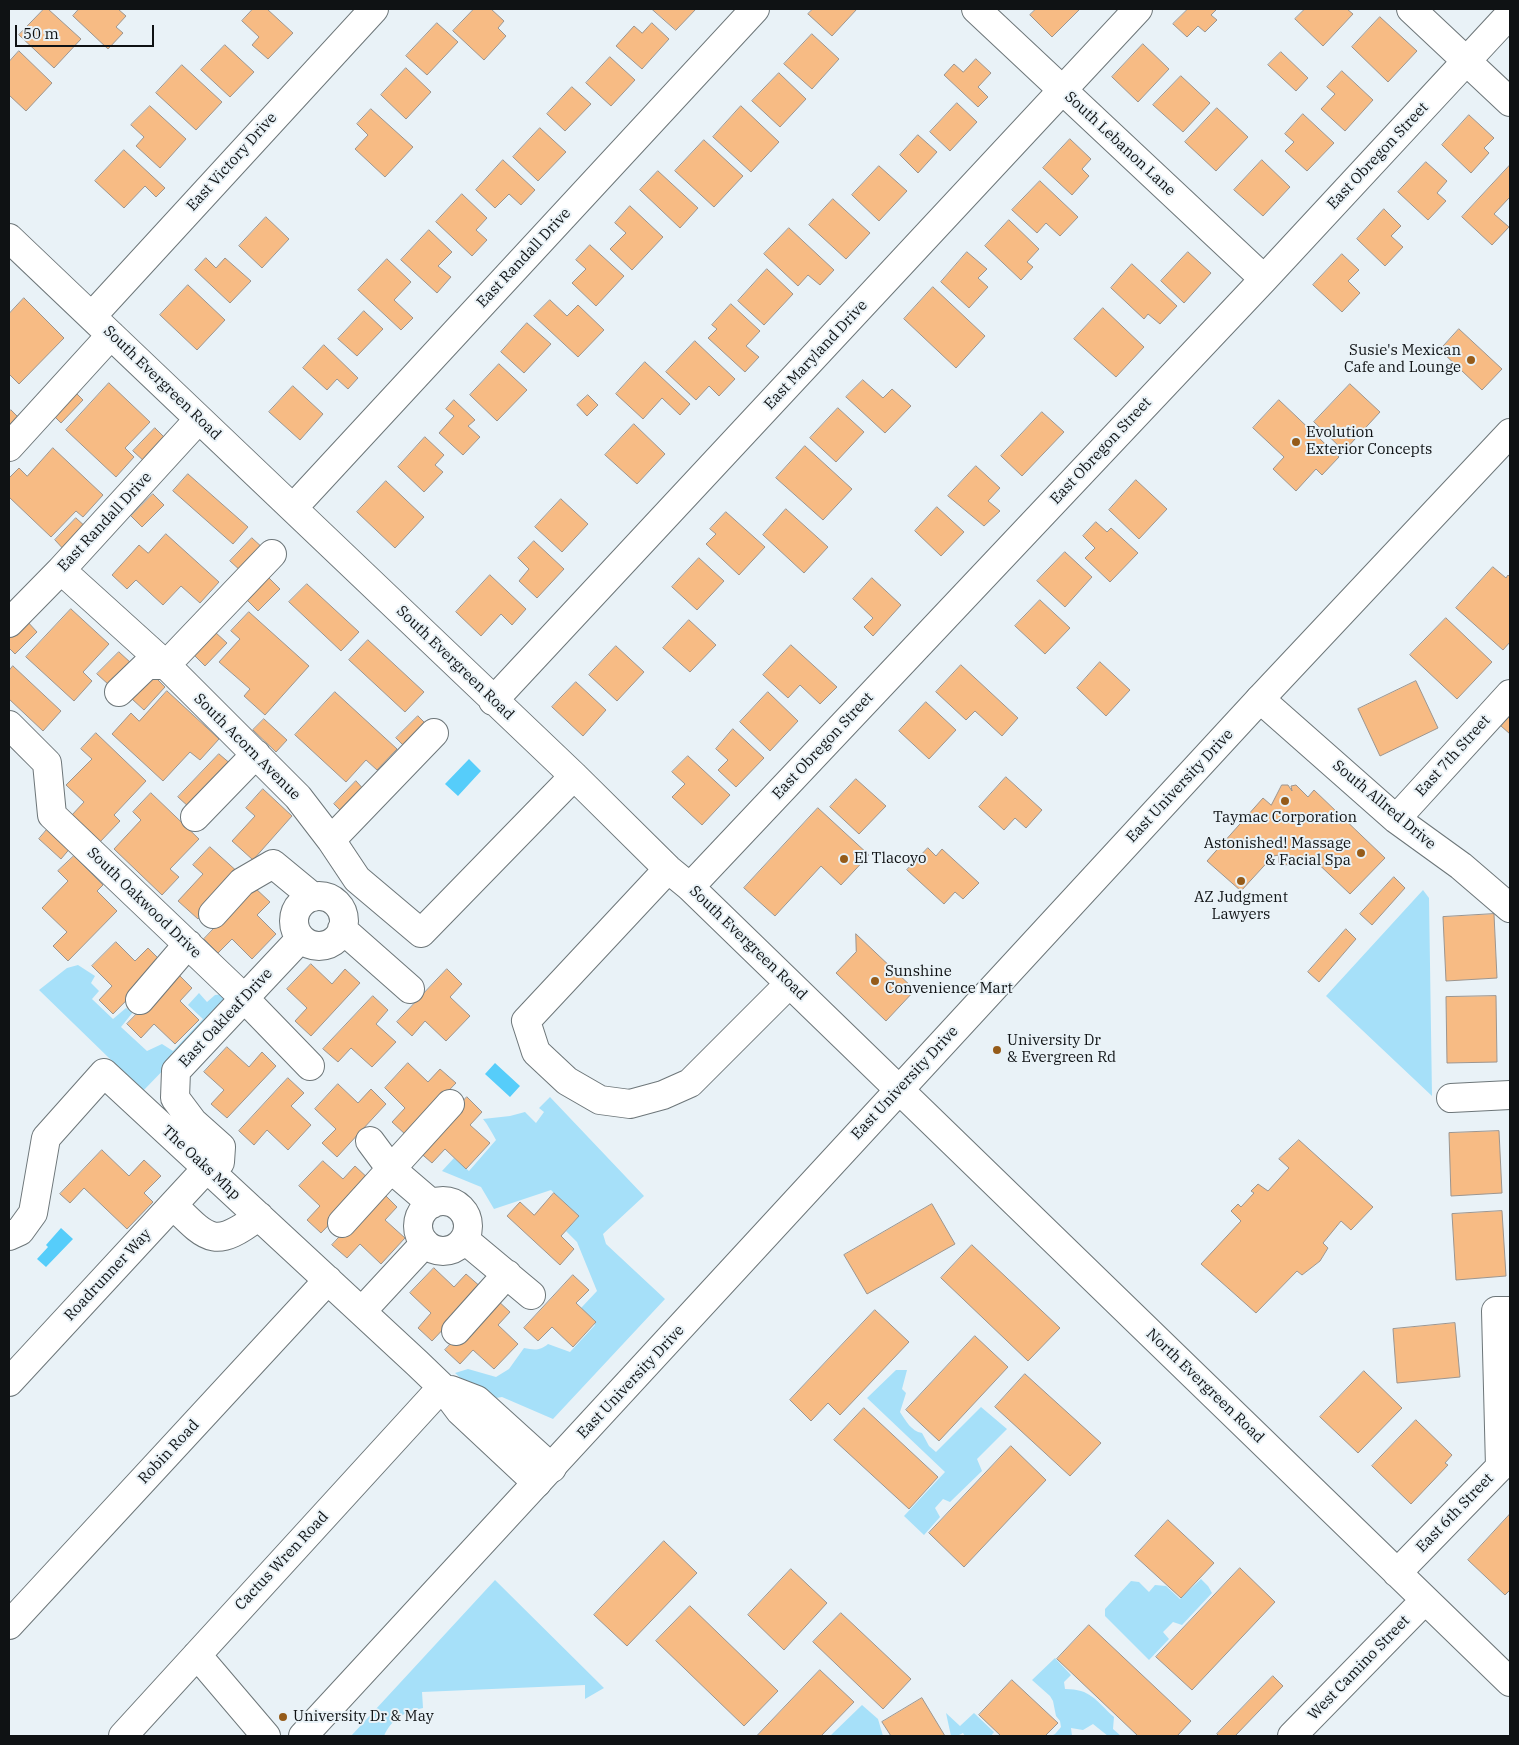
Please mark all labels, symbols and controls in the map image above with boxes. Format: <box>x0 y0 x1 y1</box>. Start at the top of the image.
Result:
scale bar <box>18 15 156 47</box>
text: 50 m <box>23 24 59 43</box>
street label: South Lebanon Lane <box>1061 88 1179 200</box>
street label: East Obregon Street <box>1324 99 1432 213</box>
street label: East Victory Drive <box>183 109 281 215</box>
street label: East Randall Drive <box>473 205 575 311</box>
street label: East Maryland Drive <box>761 297 871 413</box>
street label: South Evergreen Road <box>99 322 225 444</box>
place label: Susie's Mexican Cafe and Lounge <box>1344 342 1461 377</box>
marker: Susie's Mexican Cafe and Lounge <box>1465 354 1477 366</box>
street label: East Obregon Street <box>1047 394 1155 508</box>
place label: Evolution Exterior Concepts <box>1306 424 1432 459</box>
marker: Evolution Exterior Concepts <box>1290 436 1302 448</box>
street label: East Randall Drive <box>54 469 156 575</box>
street label: South Evergreen Road <box>392 602 518 724</box>
street label: East Obregon Street <box>769 689 877 803</box>
street label: South Acorn Avenue <box>190 690 304 804</box>
street label: East 7th Street <box>1412 712 1494 800</box>
street label: East University Drive <box>1123 726 1237 846</box>
street label: South Allred Drive <box>1329 757 1439 853</box>
marker: Taymac Corporation <box>1279 795 1291 807</box>
place label: Taymac Corporation <box>1213 809 1357 827</box>
place label: Astonished! Massage & Facial Spa <box>1204 835 1351 870</box>
street label: South Oakwood Drive <box>83 844 205 962</box>
marker: Astonished! Massage & Facial Spa <box>1355 847 1367 859</box>
place label: El Tlacoyo <box>854 850 926 868</box>
marker: El Tlacoyo <box>838 853 850 865</box>
marker: AZ Judgment Lawyers <box>1235 875 1247 887</box>
street label: South Evergreen Road <box>685 882 811 1004</box>
place label: AZ Judgment Lawyers <box>1194 889 1288 924</box>
place label: Sunshine Convenience Mart <box>885 963 1013 998</box>
street label: East Oakleaf Drive <box>176 965 276 1071</box>
marker: Sunshine Convenience Mart <box>869 975 881 987</box>
street label: East University Drive <box>848 1023 962 1143</box>
place label: University Dr & Evergreen Rd <box>1007 1032 1116 1067</box>
marker: University Dr & Evergreen Rd <box>991 1044 1003 1056</box>
street label: The Oaks Mhp <box>158 1122 244 1204</box>
street label: Roadrunner Way <box>61 1225 155 1325</box>
street label: East University Drive <box>574 1322 688 1442</box>
street label: North Evergreen Road <box>1142 1325 1268 1447</box>
street label: Robin Road <box>135 1416 203 1488</box>
street label: East 6th Street <box>1413 1470 1497 1556</box>
street label: Cactus Wren Road <box>232 1508 332 1614</box>
street label: West Camino Street <box>1304 1612 1414 1724</box>
place label: University Dr & May <box>293 1708 434 1726</box>
marker: University Dr & May <box>277 1711 289 1723</box>

